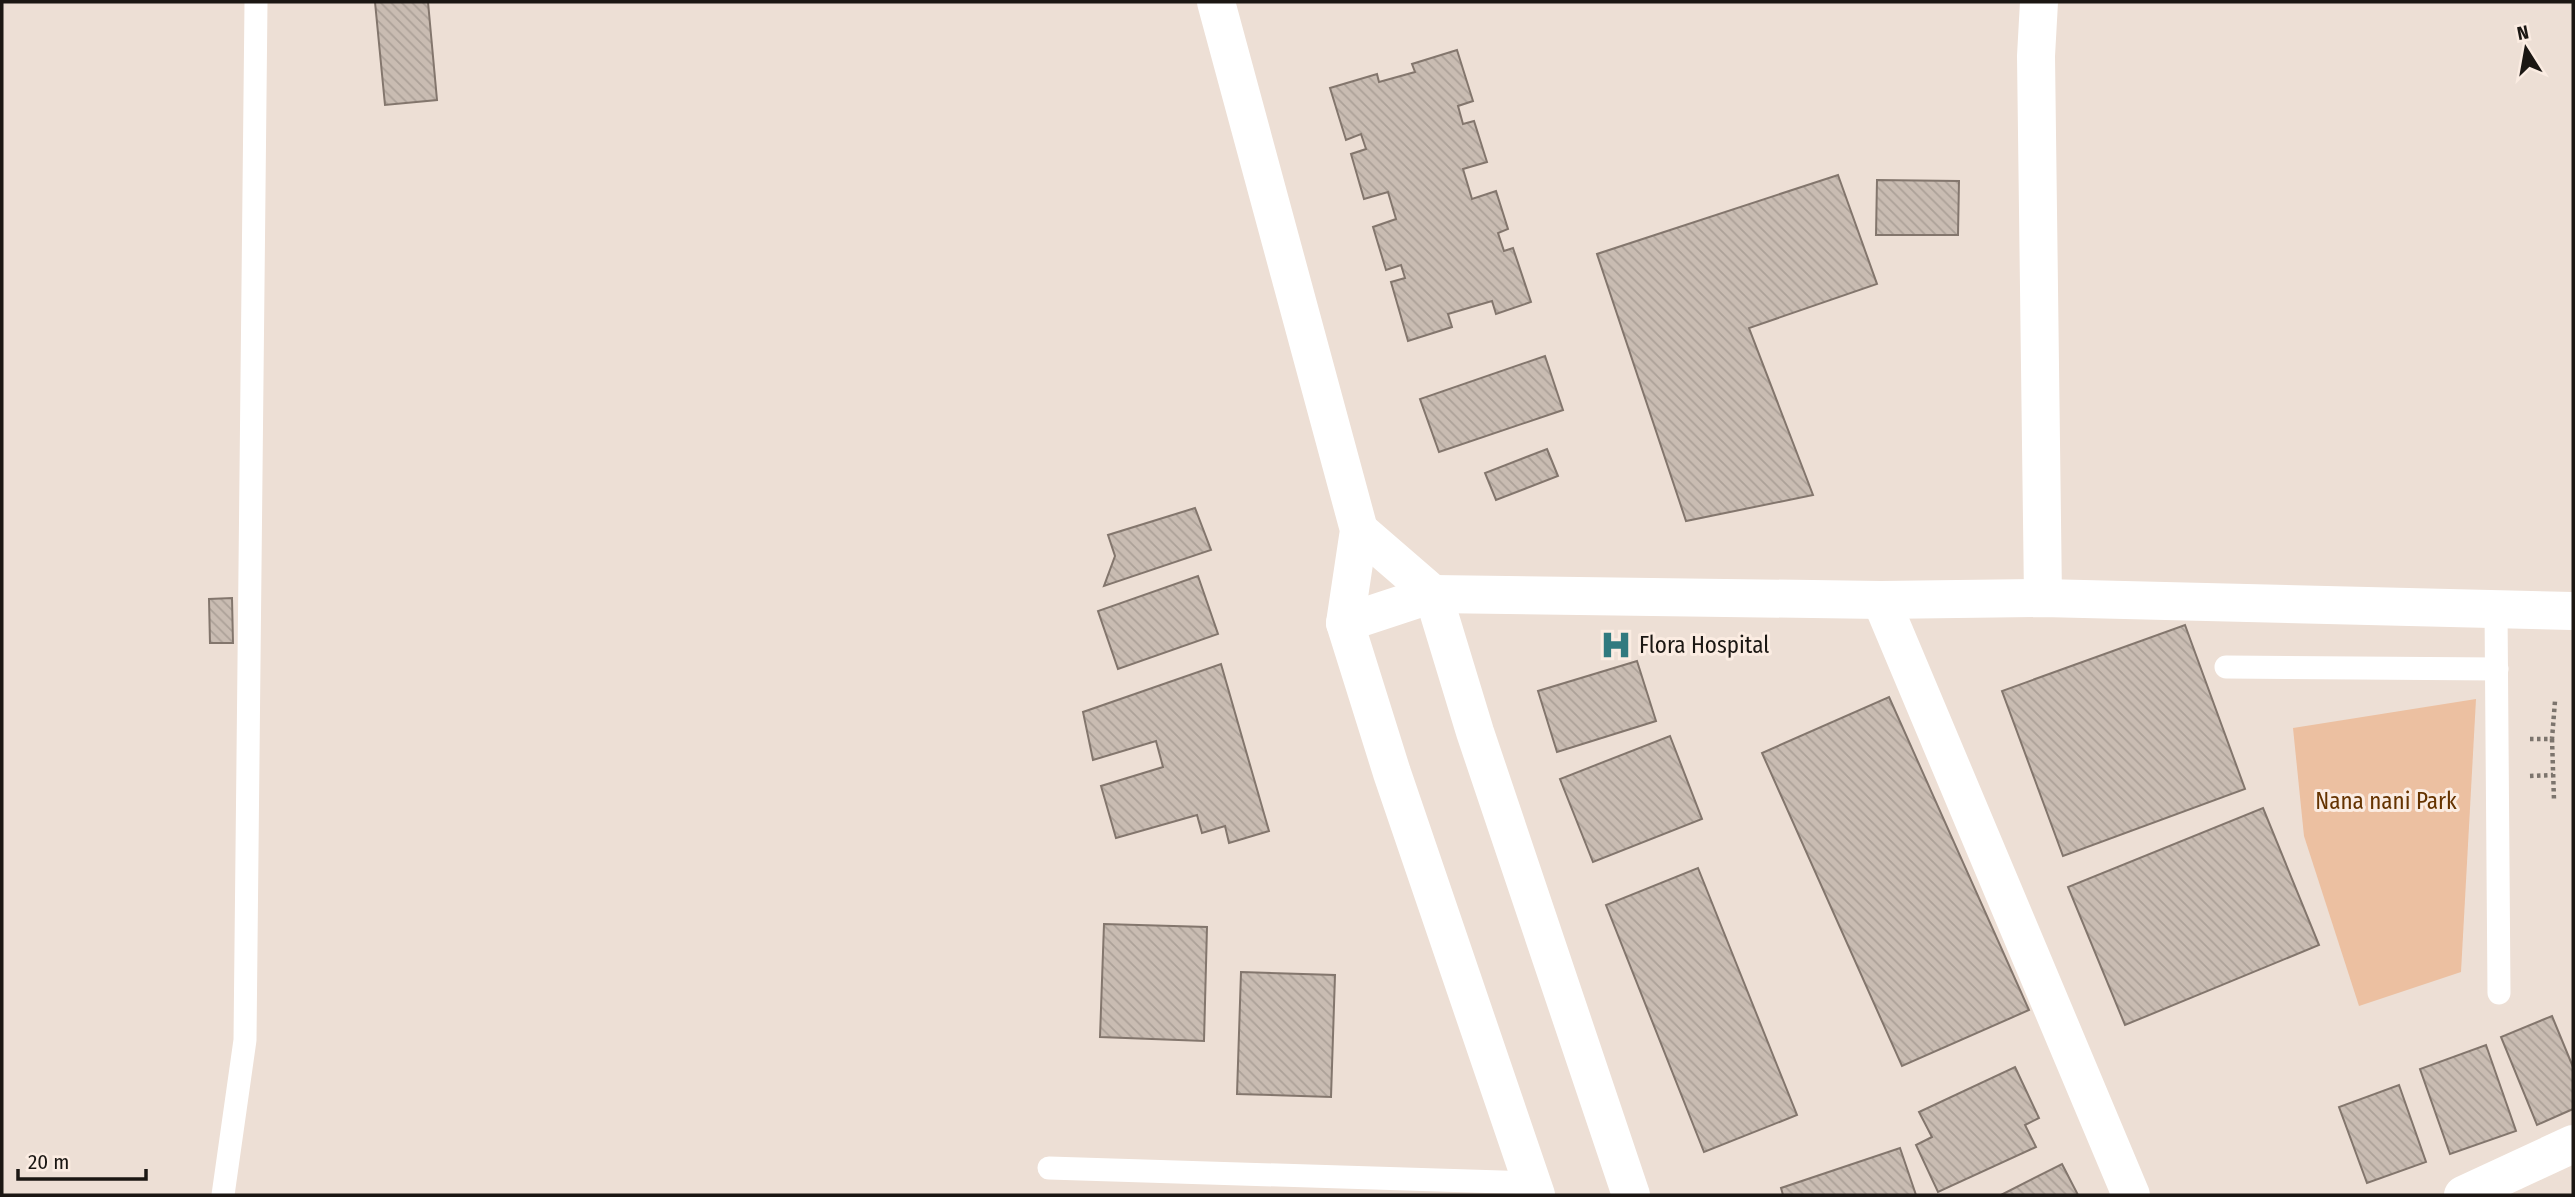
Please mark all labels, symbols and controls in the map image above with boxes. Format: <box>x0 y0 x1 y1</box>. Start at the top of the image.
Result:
north arrow <box>2491 14 2561 84</box>
text: N <box>2515 20 2531 45</box>
hospital icon: Flora Hospital <box>1599 628 1633 662</box>
place label: Flora Hospital <box>1639 631 1769 659</box>
park label: Nana nani Park <box>2315 787 2457 815</box>
scale bar <box>18 1138 145 1182</box>
text: 20 m <box>28 1149 69 1175</box>

